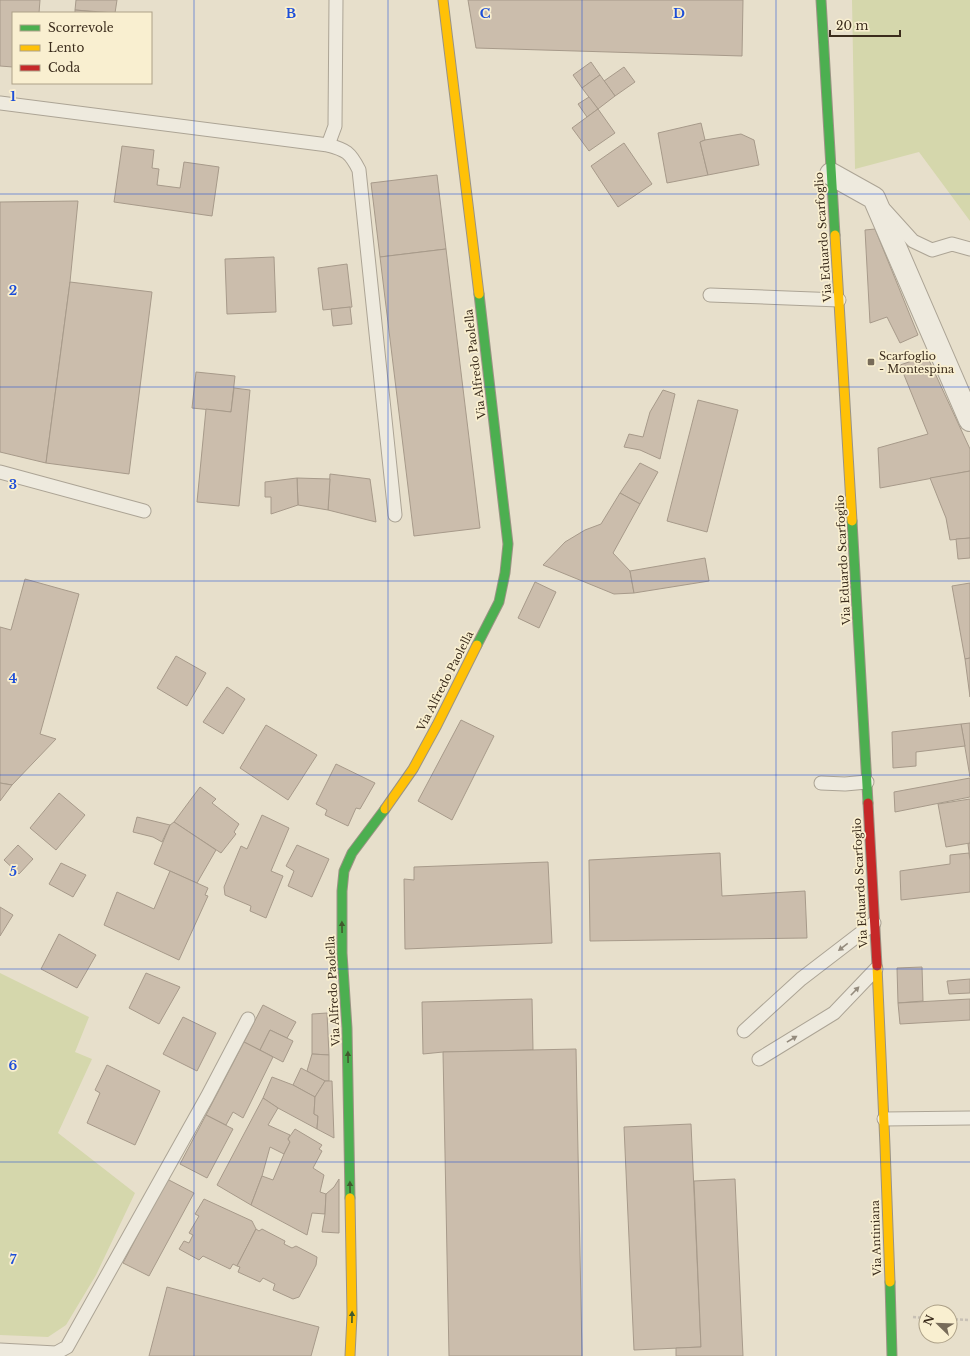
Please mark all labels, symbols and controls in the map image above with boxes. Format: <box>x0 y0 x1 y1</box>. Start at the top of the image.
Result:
text: B <box>286 5 296 22</box>
text: C <box>480 5 491 22</box>
text: D <box>673 5 685 22</box>
legend <box>12 12 152 84</box>
scale bar <box>830 12 900 38</box>
text: 20 m <box>836 18 868 33</box>
text: Scorrevole <box>48 20 114 35</box>
text: Lento <box>48 40 84 55</box>
text: Coda <box>48 60 81 75</box>
text: 1 <box>10 88 16 105</box>
street label: Via Eduardo Scarfoglio <box>811 172 835 303</box>
text: 2 <box>9 282 17 299</box>
street label: Via Alfredo Paolella <box>461 307 489 421</box>
place label: Scarfoglio - Montespina <box>879 349 955 376</box>
marker: Scarfoglio - Montespina <box>866 357 876 367</box>
text: 3 <box>9 476 17 493</box>
street label: Via Eduardo Scarfoglio <box>833 495 853 626</box>
street label: Via Alfredo Paolella <box>413 628 477 734</box>
text: 4 <box>9 670 18 687</box>
street label: Via Eduardo Scarfoglio <box>850 818 870 949</box>
text: 5 <box>9 863 17 880</box>
one-way arrow <box>339 920 345 933</box>
street label: Via Alfredo Paolella <box>323 935 343 1048</box>
one-way arrow <box>838 942 849 951</box>
one-way arrow <box>850 986 860 996</box>
one-way arrow <box>787 1035 797 1043</box>
one-way arrow <box>344 1051 351 1063</box>
text: 6 <box>9 1057 18 1074</box>
one-way arrow <box>347 1180 353 1193</box>
street label: Via Antiniana <box>868 1199 884 1277</box>
text: 7 <box>10 1251 17 1268</box>
north arrow <box>918 1304 958 1344</box>
one-way arrow <box>348 1311 355 1323</box>
text: N <box>920 1312 938 1328</box>

